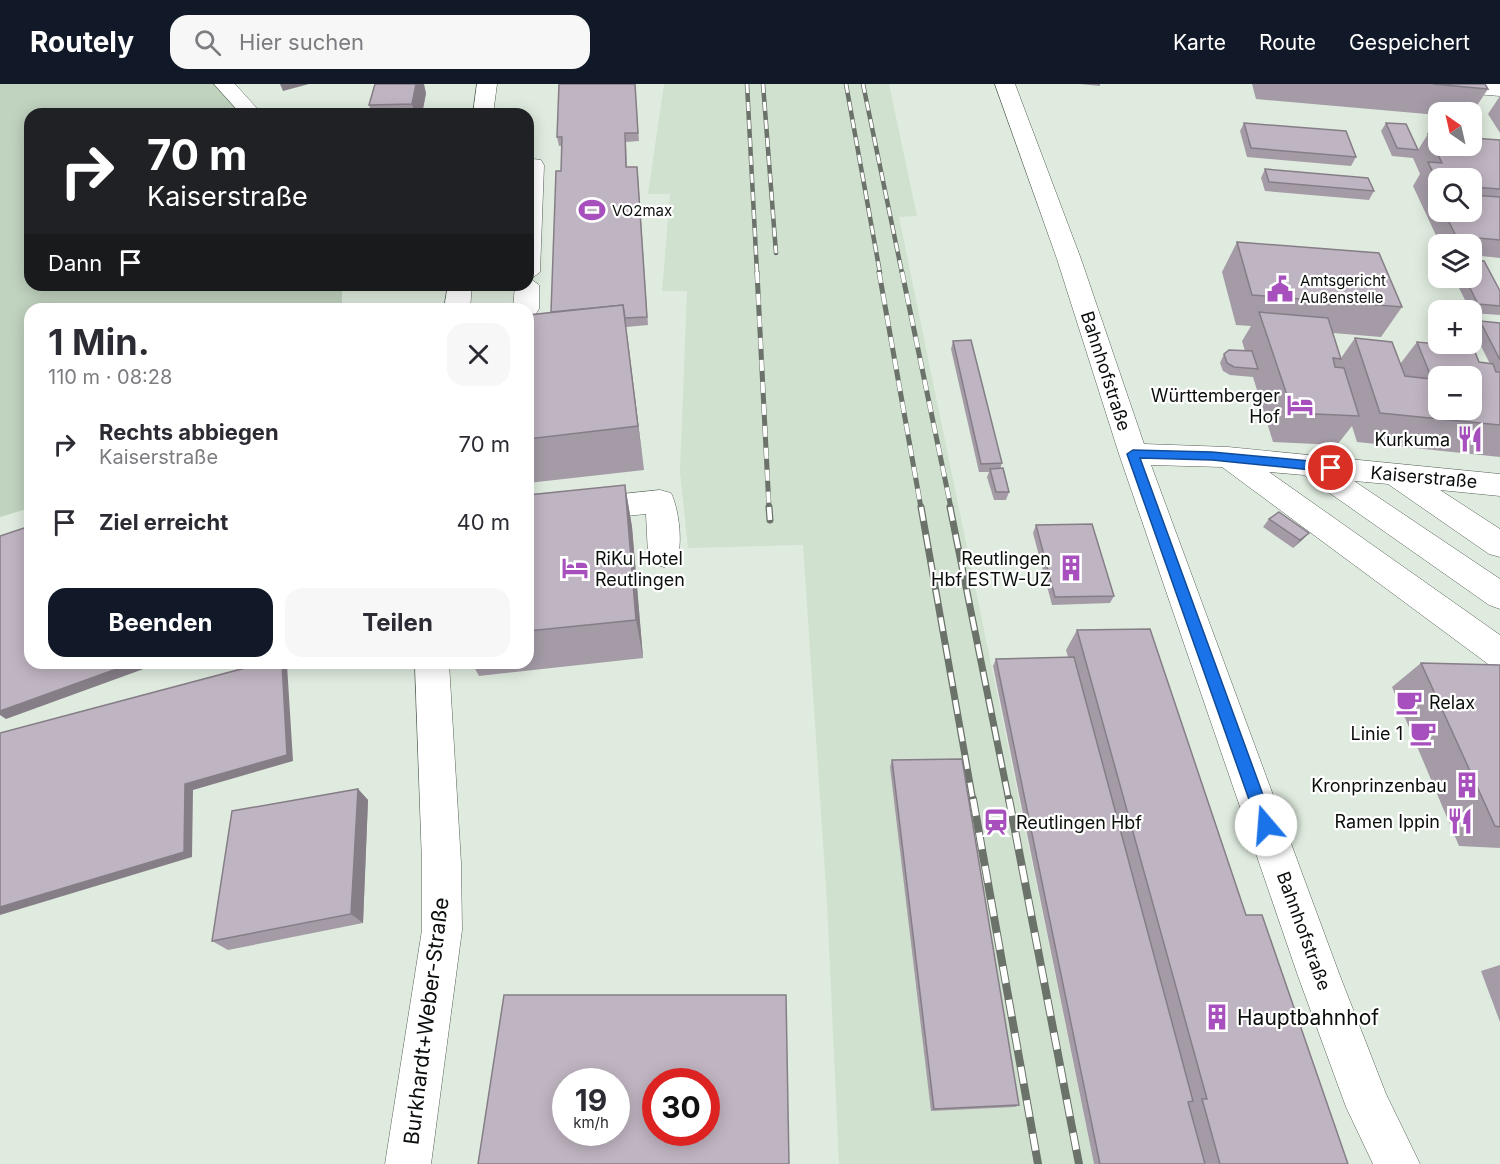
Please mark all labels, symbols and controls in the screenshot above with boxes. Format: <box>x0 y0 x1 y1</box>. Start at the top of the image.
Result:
search box <box>170 15 590 69</box>
text: Routely <box>30 25 134 59</box>
icon: search <box>191 26 224 59</box>
text: Hier suchen <box>239 29 364 55</box>
text: Karte <box>1173 30 1226 55</box>
text: Route <box>1259 30 1316 55</box>
text: Gespeichert <box>1349 30 1470 55</box>
north arrow <box>1428 102 1482 156</box>
map controls <box>1428 102 1482 420</box>
text: 70 m <box>147 129 247 180</box>
icon: right <box>48 132 126 210</box>
button: search <box>1428 168 1482 222</box>
text: Kaiserstraße <box>147 180 308 213</box>
sports icon: VO2max <box>577 195 607 225</box>
place label: VO2max <box>612 201 672 220</box>
button: layers <box>1428 234 1482 288</box>
icon: arrive <box>114 246 147 279</box>
text: Dann <box>48 250 102 276</box>
place label: Amtsgericht Außenstelle <box>1300 271 1386 307</box>
public building icon: Amtsgericht Außenstelle <box>1265 274 1295 304</box>
button: + <box>1428 300 1482 354</box>
street label: Bahnhofstraße <box>1077 308 1135 434</box>
text: 1 Min. <box>48 320 150 364</box>
button: close <box>447 323 510 386</box>
text: 110 m · 08:28 <box>48 365 172 389</box>
button: − <box>1428 366 1482 420</box>
place label: Württemberger Hof <box>1151 385 1280 427</box>
hotel icon: Württemberger Hof <box>1285 390 1315 420</box>
text: Rechts abbiegen <box>99 419 279 445</box>
restaurant icon: Kurkuma <box>1455 424 1485 454</box>
icon: right <box>48 428 81 461</box>
place label: Kurkuma <box>1374 429 1450 450</box>
text: 70 m <box>459 431 510 457</box>
pin <box>1305 442 1356 493</box>
text: Kaiserstraße <box>99 445 218 469</box>
icon: arrive <box>1314 451 1347 484</box>
street label: Kaiserstraße <box>1370 462 1478 492</box>
icon: arrive <box>48 506 81 539</box>
text: Ziel erreicht <box>99 509 228 535</box>
text: 40 m <box>456 509 510 535</box>
place label: RiKu Hotel Reutlingen <box>595 548 685 590</box>
place label: Reutlingen Hbf ESTW-UZ <box>931 548 1051 590</box>
hotel icon: RiKu Hotel Reutlingen <box>560 553 590 583</box>
building icon: Reutlingen Hbf ESTW-UZ <box>1056 553 1086 583</box>
button: Beenden <box>48 588 273 657</box>
button: Teilen <box>285 588 510 657</box>
cafe icon: Relax <box>1394 687 1424 717</box>
place label: Relax <box>1429 692 1475 713</box>
cafe icon: Linie 1 <box>1408 718 1438 748</box>
place label: Linie 1 <box>1351 723 1403 744</box>
building icon: Kronprinzenbau <box>1452 770 1482 800</box>
place label: Kronprinzenbau <box>1311 775 1447 796</box>
position arrow <box>1234 793 1298 857</box>
restaurant icon: Ramen Ippin <box>1445 806 1475 836</box>
station icon: Reutlingen Hbf <box>981 807 1011 837</box>
place label: Ramen Ippin <box>1335 811 1440 832</box>
place label: Reutlingen Hbf <box>1016 812 1142 833</box>
street label: Bahnhofstraße <box>1273 869 1335 993</box>
street label: Burkhardt+Weber-Straße <box>398 896 454 1146</box>
building icon: Hauptbahnhof <box>1202 1002 1232 1032</box>
place label: Hauptbahnhof <box>1237 1005 1379 1030</box>
speed limit sign: 30 <box>642 1068 720 1146</box>
text: 19 <box>575 1082 607 1118</box>
text: km/h <box>573 1113 609 1132</box>

